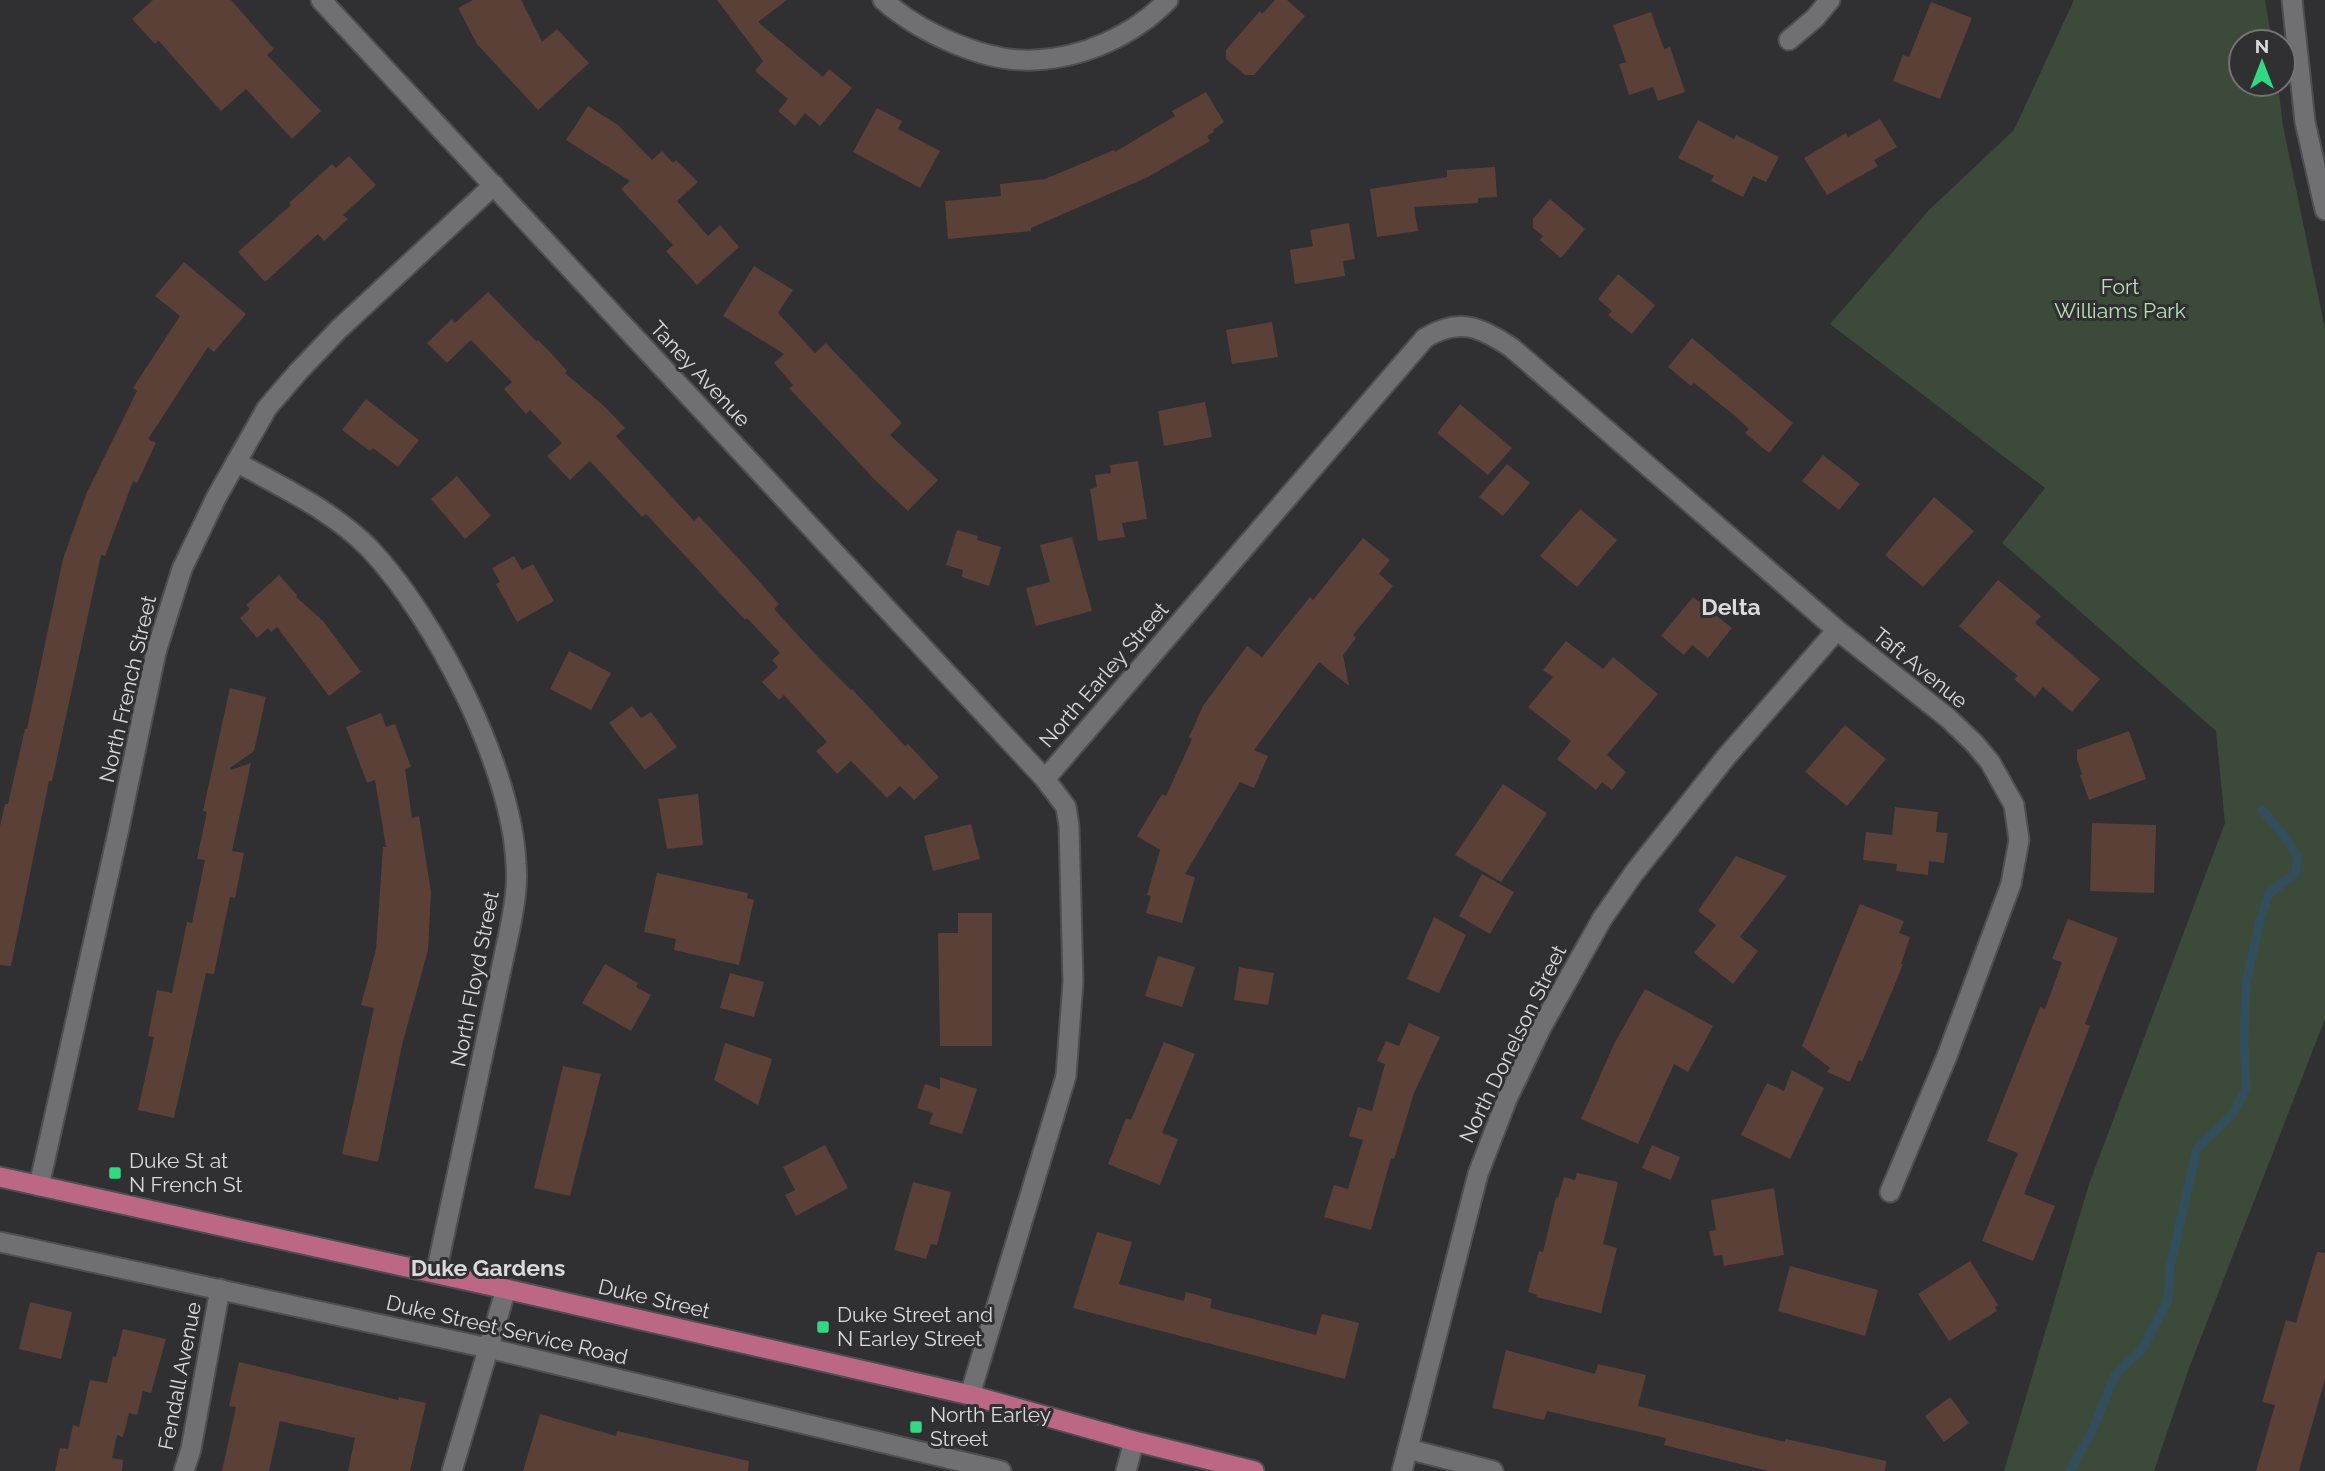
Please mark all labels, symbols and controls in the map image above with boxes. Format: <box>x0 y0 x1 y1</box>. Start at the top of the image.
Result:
north arrow <box>2227 28 2297 98</box>
text: N <box>2255 35 2269 57</box>
park label: Fort Williams Park <box>2054 274 2186 323</box>
street label: Taney Avenue <box>645 316 756 432</box>
street label: North French Street <box>94 593 161 785</box>
district label: Delta <box>1701 593 1761 620</box>
street label: North Earley Street <box>1034 597 1173 752</box>
street label: Taft Avenue <box>1868 622 1973 713</box>
street label: North Floyd Street <box>445 889 504 1069</box>
street label: North Donelson Street <box>1454 941 1571 1147</box>
place label: Duke St at N French St <box>129 1148 242 1197</box>
marker: Duke St at N French St <box>107 1165 123 1181</box>
district label: Duke Gardens <box>411 1254 565 1281</box>
street label: Duke Street <box>596 1274 712 1324</box>
street label: Duke Street Service Road <box>384 1290 630 1369</box>
street label: Fendall Avenue <box>153 1300 206 1452</box>
place label: Duke Street and N Earley Street <box>837 1302 993 1351</box>
marker: Duke Street and N Earley Street <box>815 1319 831 1335</box>
place label: North Earley Street <box>930 1402 1051 1451</box>
marker: North Earley Street <box>908 1419 924 1435</box>

